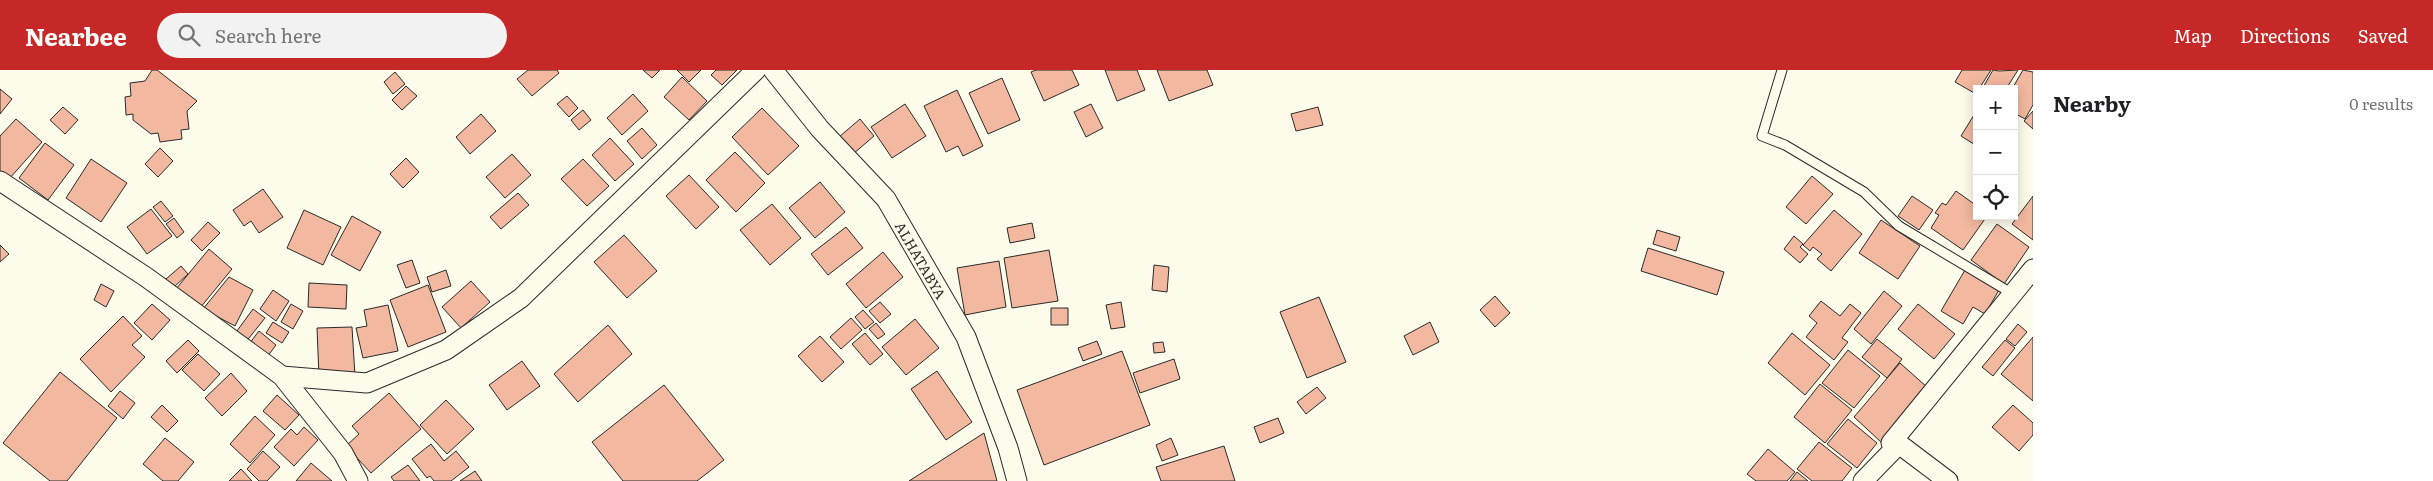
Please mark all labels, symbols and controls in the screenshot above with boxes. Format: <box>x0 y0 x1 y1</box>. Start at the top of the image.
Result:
search box <box>157 13 507 58</box>
text: Nearbee <box>25 18 127 53</box>
icon: search <box>175 21 203 49</box>
text: Search here <box>215 21 321 49</box>
text: Map <box>2174 22 2212 49</box>
text: Directions <box>2240 22 2330 49</box>
text: Saved <box>2358 22 2408 49</box>
map controls <box>1973 85 2018 220</box>
button: + <box>1973 85 2018 130</box>
text: Nearby <box>2053 87 2131 118</box>
text: 0 results <box>2349 91 2413 115</box>
button: − <box>1973 130 2018 175</box>
button: locate <box>1973 175 2018 220</box>
street label: ALHATABYA <box>891 218 952 303</box>

